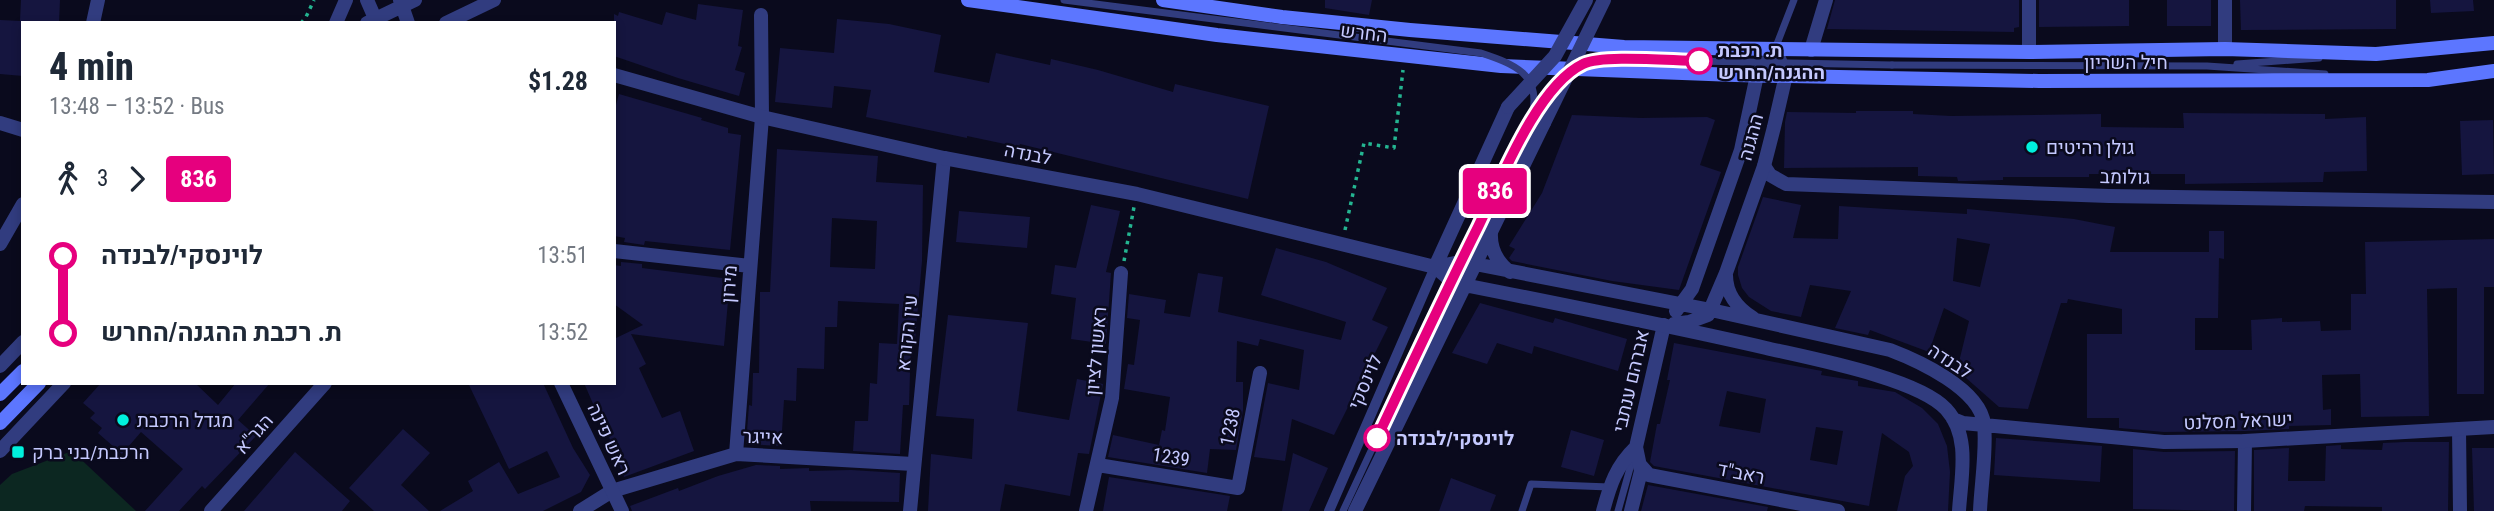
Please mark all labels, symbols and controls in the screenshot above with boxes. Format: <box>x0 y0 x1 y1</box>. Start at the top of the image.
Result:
street label: החרש <box>1339 19 1389 47</box>
place label: ת. רכבת ההגנה/החרש <box>1718 39 1825 84</box>
text: 4 min <box>49 45 134 89</box>
marker: ת. רכבת ההגנה/החרש <box>1686 48 1712 74</box>
street label: חיל השריון <box>2084 51 2168 74</box>
text: $1.28 <box>528 66 588 96</box>
text: 13:48 – 13:52 · Bus <box>49 93 225 120</box>
street label: ההגנה <box>1734 111 1768 163</box>
place label: גולן רהיטים <box>2046 136 2134 159</box>
street label: לבנדה <box>1002 138 1054 170</box>
marker: גולן רהיטים <box>2024 139 2040 155</box>
icon: walk <box>49 160 87 198</box>
icon: forward <box>118 160 156 198</box>
text: 3 <box>97 165 108 192</box>
text: 836 <box>180 165 217 193</box>
street label: גולומב <box>2100 165 2150 189</box>
line badge: 836 <box>1455 168 1535 214</box>
text: 836 <box>1477 177 1513 205</box>
text: לוינסקי/לבנדה <box>101 240 263 270</box>
text: 13:51 <box>537 242 588 269</box>
street label: מירון <box>716 264 742 304</box>
street label: עין הקורא <box>892 294 922 372</box>
street label: ראשון לציון <box>1081 306 1111 396</box>
text: ת. רכבת ההגנה/החרש <box>101 317 342 347</box>
text: 13:52 <box>537 319 588 346</box>
street label: אברהם ענתבי <box>1608 327 1654 435</box>
street label: לבנדה <box>1924 338 1976 384</box>
street label: לוינסקי <box>1343 351 1387 413</box>
street label: ראש פינה <box>582 399 636 479</box>
street label: 1238 <box>1215 406 1245 448</box>
street label: ישראל מסלנט <box>2183 408 2293 434</box>
place label: מגדל הרכבת <box>137 409 233 432</box>
street label: הגר"א <box>230 409 278 459</box>
marker: מגדל הרכבת <box>115 412 131 428</box>
street label: אייגר <box>742 425 784 449</box>
marker: לוינסקי/לבנדה <box>1364 425 1390 451</box>
place label: לוינסקי/לבנדה <box>1396 427 1514 450</box>
place label: הרכבת/בני ברק <box>32 441 150 464</box>
street label: 1239 <box>1151 443 1191 471</box>
marker: הרכבת/בני ברק <box>10 444 26 460</box>
street label: ראב"ד <box>1715 457 1767 489</box>

